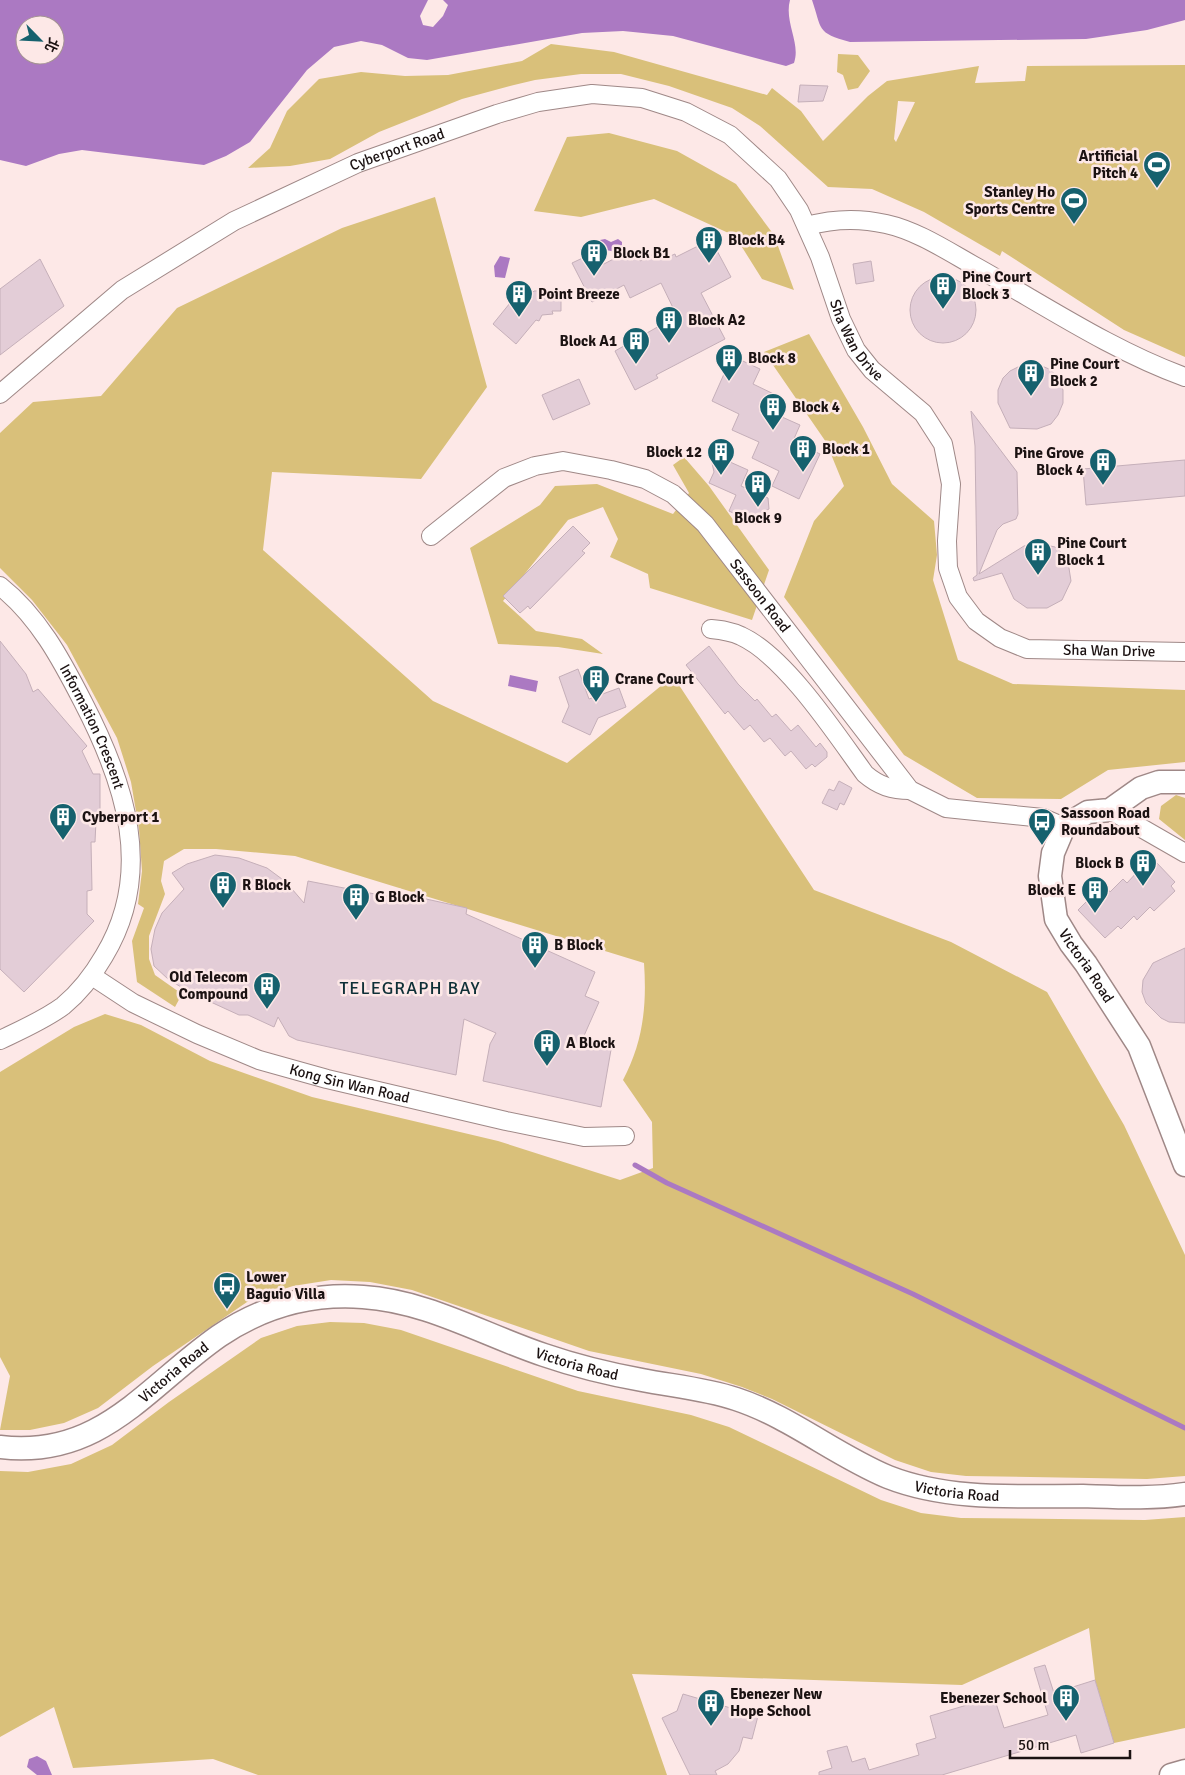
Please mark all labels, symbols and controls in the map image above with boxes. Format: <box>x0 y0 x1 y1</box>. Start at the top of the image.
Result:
north arrow <box>15 15 65 65</box>
text: 北 <box>41 35 62 55</box>
street label: Cyberport Road <box>347 124 447 175</box>
place label: Artificial Pitch 4 <box>1079 147 1138 182</box>
sports icon: Artificial Pitch 4 <box>1142 150 1172 189</box>
place label: Stanley Ho Sports Centre <box>965 183 1055 218</box>
sports icon: Stanley Ho Sports Centre <box>1059 186 1089 225</box>
building icon: Block B4 <box>694 225 724 264</box>
place label: Block B4 <box>728 231 785 249</box>
building icon: Block B1 <box>579 238 609 277</box>
place label: Block B1 <box>613 244 670 262</box>
place label: Pine Court Block 3 <box>962 268 1032 303</box>
building icon: Pine Court Block 3 <box>928 271 958 310</box>
building icon: Point Breeze <box>504 279 534 318</box>
place label: Point Breeze <box>538 285 620 303</box>
street label: Sha Wan Drive <box>826 297 887 385</box>
building icon: Block A2 <box>654 305 684 344</box>
place label: Block A2 <box>688 311 746 329</box>
building icon: Block A1 <box>621 326 651 365</box>
place label: Block A1 <box>559 332 617 350</box>
building icon: Block 8 <box>714 343 744 382</box>
place label: Block 8 <box>748 349 796 367</box>
place label: Pine Court Block 2 <box>1050 355 1120 390</box>
building icon: Pine Court Block 2 <box>1016 358 1046 397</box>
building icon: Block 4 <box>758 392 788 431</box>
place label: Block 4 <box>792 398 840 416</box>
building icon: Block 1 <box>788 434 818 473</box>
building icon: Block 12 <box>706 437 736 476</box>
place label: Block 1 <box>822 440 870 458</box>
place label: Block 12 <box>646 443 702 461</box>
place label: Pine Grove Block 4 <box>1014 444 1084 479</box>
building icon: Pine Grove Block 4 <box>1088 447 1118 486</box>
building icon: Block 9 <box>743 469 773 508</box>
place label: Block 9 <box>734 509 782 527</box>
place label: Pine Court Block 1 <box>1057 534 1127 569</box>
building icon: Pine Court Block 1 <box>1023 537 1053 576</box>
street label: Sassoon Road <box>726 555 794 636</box>
street label: Sha Wan Drive <box>1063 641 1156 660</box>
street label: Information Crescent <box>56 661 128 791</box>
building icon: Crane Court <box>581 664 611 703</box>
place label: Crane Court <box>615 670 694 688</box>
building icon: Cyberport 1 <box>48 802 78 841</box>
place label: Sassoon Road Roundabout <box>1061 804 1150 839</box>
bus stop icon: Sassoon Road Roundabout <box>1027 807 1057 846</box>
place label: Cyberport 1 <box>82 808 159 826</box>
building icon: Block B <box>1128 848 1158 887</box>
place label: Block B <box>1075 854 1124 872</box>
building icon: R Block <box>208 870 238 909</box>
building icon: Block E <box>1080 875 1110 914</box>
place label: R Block <box>242 876 291 894</box>
place label: Block E <box>1028 881 1076 899</box>
building icon: G Block <box>341 882 371 921</box>
place label: G Block <box>375 888 425 906</box>
street label: Victoria Road <box>1055 925 1118 1006</box>
building icon: B Block <box>520 930 550 969</box>
place label: B Block <box>554 936 603 954</box>
place label: Old Telecom Compound <box>169 968 248 1003</box>
building icon: Old Telecom Compound <box>252 971 282 1010</box>
district label: TELEGRAPH BAY <box>339 977 481 999</box>
building icon: A Block <box>532 1028 562 1067</box>
place label: A Block <box>566 1034 616 1052</box>
street label: Kong Sin Wan Road <box>287 1060 411 1107</box>
place label: Lower Baguio Villa <box>246 1268 326 1303</box>
bus stop icon: Lower Baguio Villa <box>212 1271 242 1310</box>
street label: Victoria Road <box>135 1338 212 1407</box>
street label: Victoria Road <box>533 1344 620 1384</box>
street label: Victoria Road <box>912 1477 1000 1505</box>
building icon: Ebenezer School <box>1051 1683 1081 1722</box>
place label: Ebenezer New Hope School <box>730 1685 823 1720</box>
building icon: Ebenezer New Hope School <box>696 1688 726 1727</box>
place label: Ebenezer School <box>940 1689 1047 1707</box>
scale bar <box>1010 1728 1130 1760</box>
text: 50 m <box>1018 1736 1049 1754</box>

